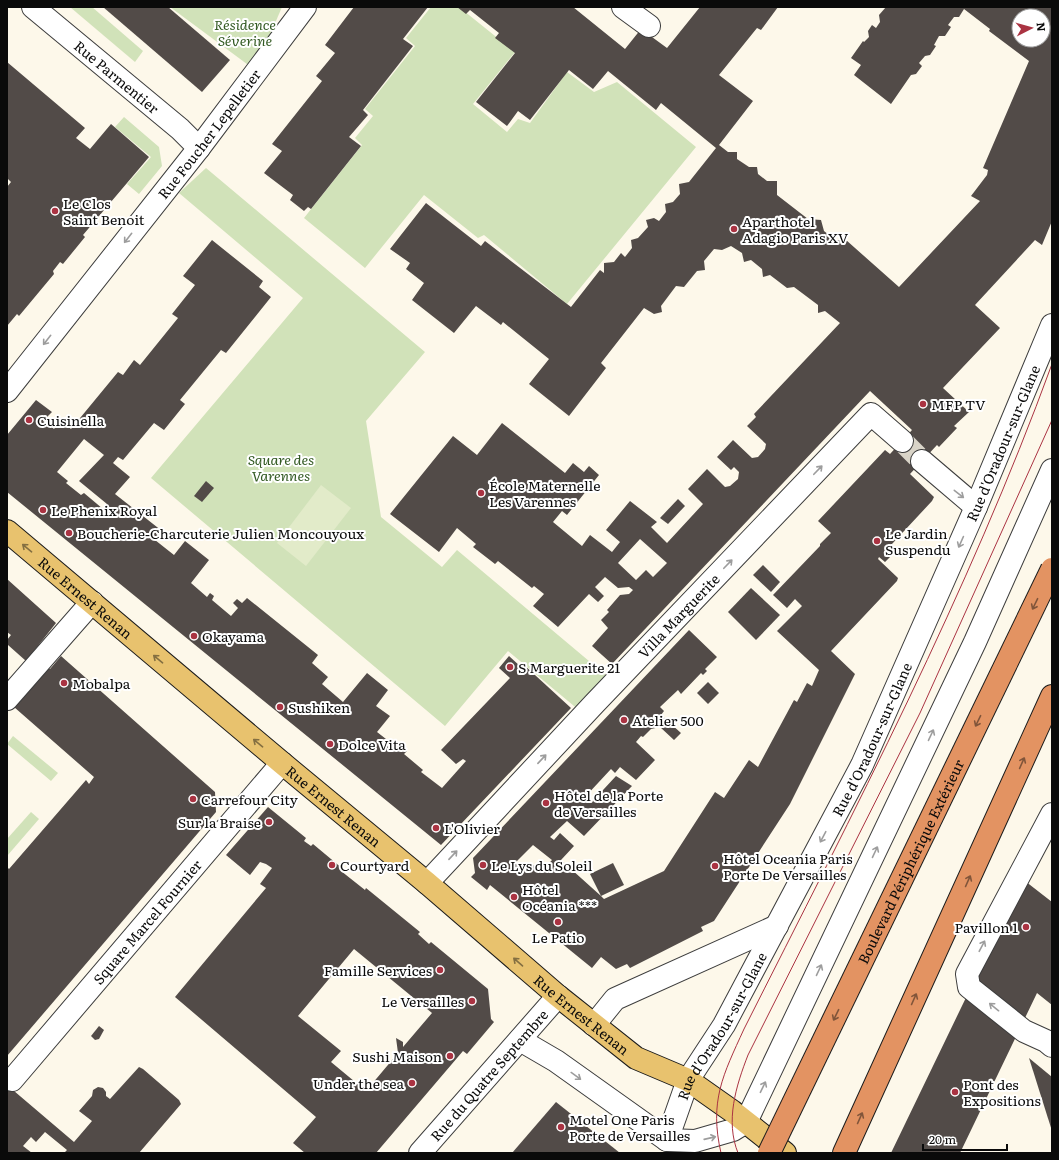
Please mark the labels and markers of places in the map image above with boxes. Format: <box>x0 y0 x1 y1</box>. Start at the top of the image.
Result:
place label: Le Clos Saint Benoit <box>63 193 145 229</box>
marker: Le Clos Saint Benoit <box>50 206 60 216</box>
place label: Aparthotel Adagio Paris XV <box>742 211 849 247</box>
marker: Aparthotel Adagio Paris XV <box>729 224 739 234</box>
place label: MFP TV <box>931 394 986 414</box>
marker: MFP TV <box>918 399 928 409</box>
place label: Cuisinella <box>37 410 105 430</box>
marker: Cuisinella <box>24 415 34 425</box>
place label: École Maternelle Les Varennes <box>489 475 600 511</box>
marker: École Maternelle Les Varennes <box>476 488 486 498</box>
place label: Le Phenix Royal <box>51 500 158 520</box>
marker: Le Phenix Royal <box>38 505 48 515</box>
place label: Boucherie-Charcuterie Julien Moncouyoux <box>77 523 364 543</box>
place label: Le Jardin Suspendu <box>885 523 951 559</box>
marker: Boucherie-Charcuterie Julien Moncouyoux <box>64 528 74 538</box>
marker: Le Jardin Suspendu <box>872 536 882 546</box>
place label: Okayama <box>202 626 265 646</box>
marker: Okayama <box>189 631 199 641</box>
place label: S Marguerite 21 <box>518 657 620 677</box>
marker: S Marguerite 21 <box>505 662 515 672</box>
place label: Mobalpa <box>72 673 131 693</box>
marker: Mobalpa <box>59 678 69 688</box>
place label: Sushiken <box>288 697 350 717</box>
marker: Sushiken <box>275 702 285 712</box>
place label: Atelier 500 <box>632 710 704 730</box>
marker: Atelier 500 <box>619 715 629 725</box>
place label: Dolce Vita <box>338 734 406 754</box>
marker: Dolce Vita <box>325 739 335 749</box>
place label: Hôtel de la Porte de Versailles <box>554 785 663 821</box>
place label: Carrefour City <box>201 789 299 809</box>
marker: Carrefour City <box>188 794 198 804</box>
marker: Hôtel de la Porte de Versailles <box>541 798 551 808</box>
place label: Sur la Braise <box>178 812 261 832</box>
marker: Sur la Braise <box>264 817 274 827</box>
place label: L'Olivier <box>444 818 500 838</box>
marker: L'Olivier <box>431 823 441 833</box>
place label: Hôtel Oceania Paris Porte De Versailles <box>723 848 853 884</box>
place label: Courtyard <box>340 855 410 875</box>
place label: Le Lys du Soleil <box>491 855 593 875</box>
marker: Courtyard <box>327 860 337 870</box>
marker: Le Lys du Soleil <box>478 860 488 870</box>
marker: Hôtel Oceania Paris Porte De Versailles <box>710 861 720 871</box>
place label: Hôtel Océania *** <box>522 879 597 915</box>
marker: Hôtel Océania *** <box>509 892 519 902</box>
marker: Le Patio <box>553 917 563 927</box>
place label: Pavillon 1 <box>955 917 1018 937</box>
marker: Pavillon 1 <box>1021 922 1031 932</box>
place label: Le Patio <box>531 927 585 947</box>
place label: Famille Services <box>324 960 432 980</box>
marker: Famille Services <box>435 965 445 975</box>
place label: Le Versailles <box>381 991 464 1011</box>
marker: Le Versailles <box>467 996 477 1006</box>
place label: Sushi Maison <box>352 1046 442 1066</box>
marker: Sushi Maison <box>445 1051 455 1061</box>
place label: Under the sea <box>313 1073 404 1093</box>
place label: Pont des Expositions <box>963 1074 1041 1110</box>
marker: Under the sea <box>407 1078 417 1088</box>
marker: Pont des Expositions <box>950 1087 960 1097</box>
place label: Motel One Paris Porte de Versailles <box>569 1109 690 1145</box>
marker: Motel One Paris Porte de Versailles <box>556 1122 566 1132</box>

